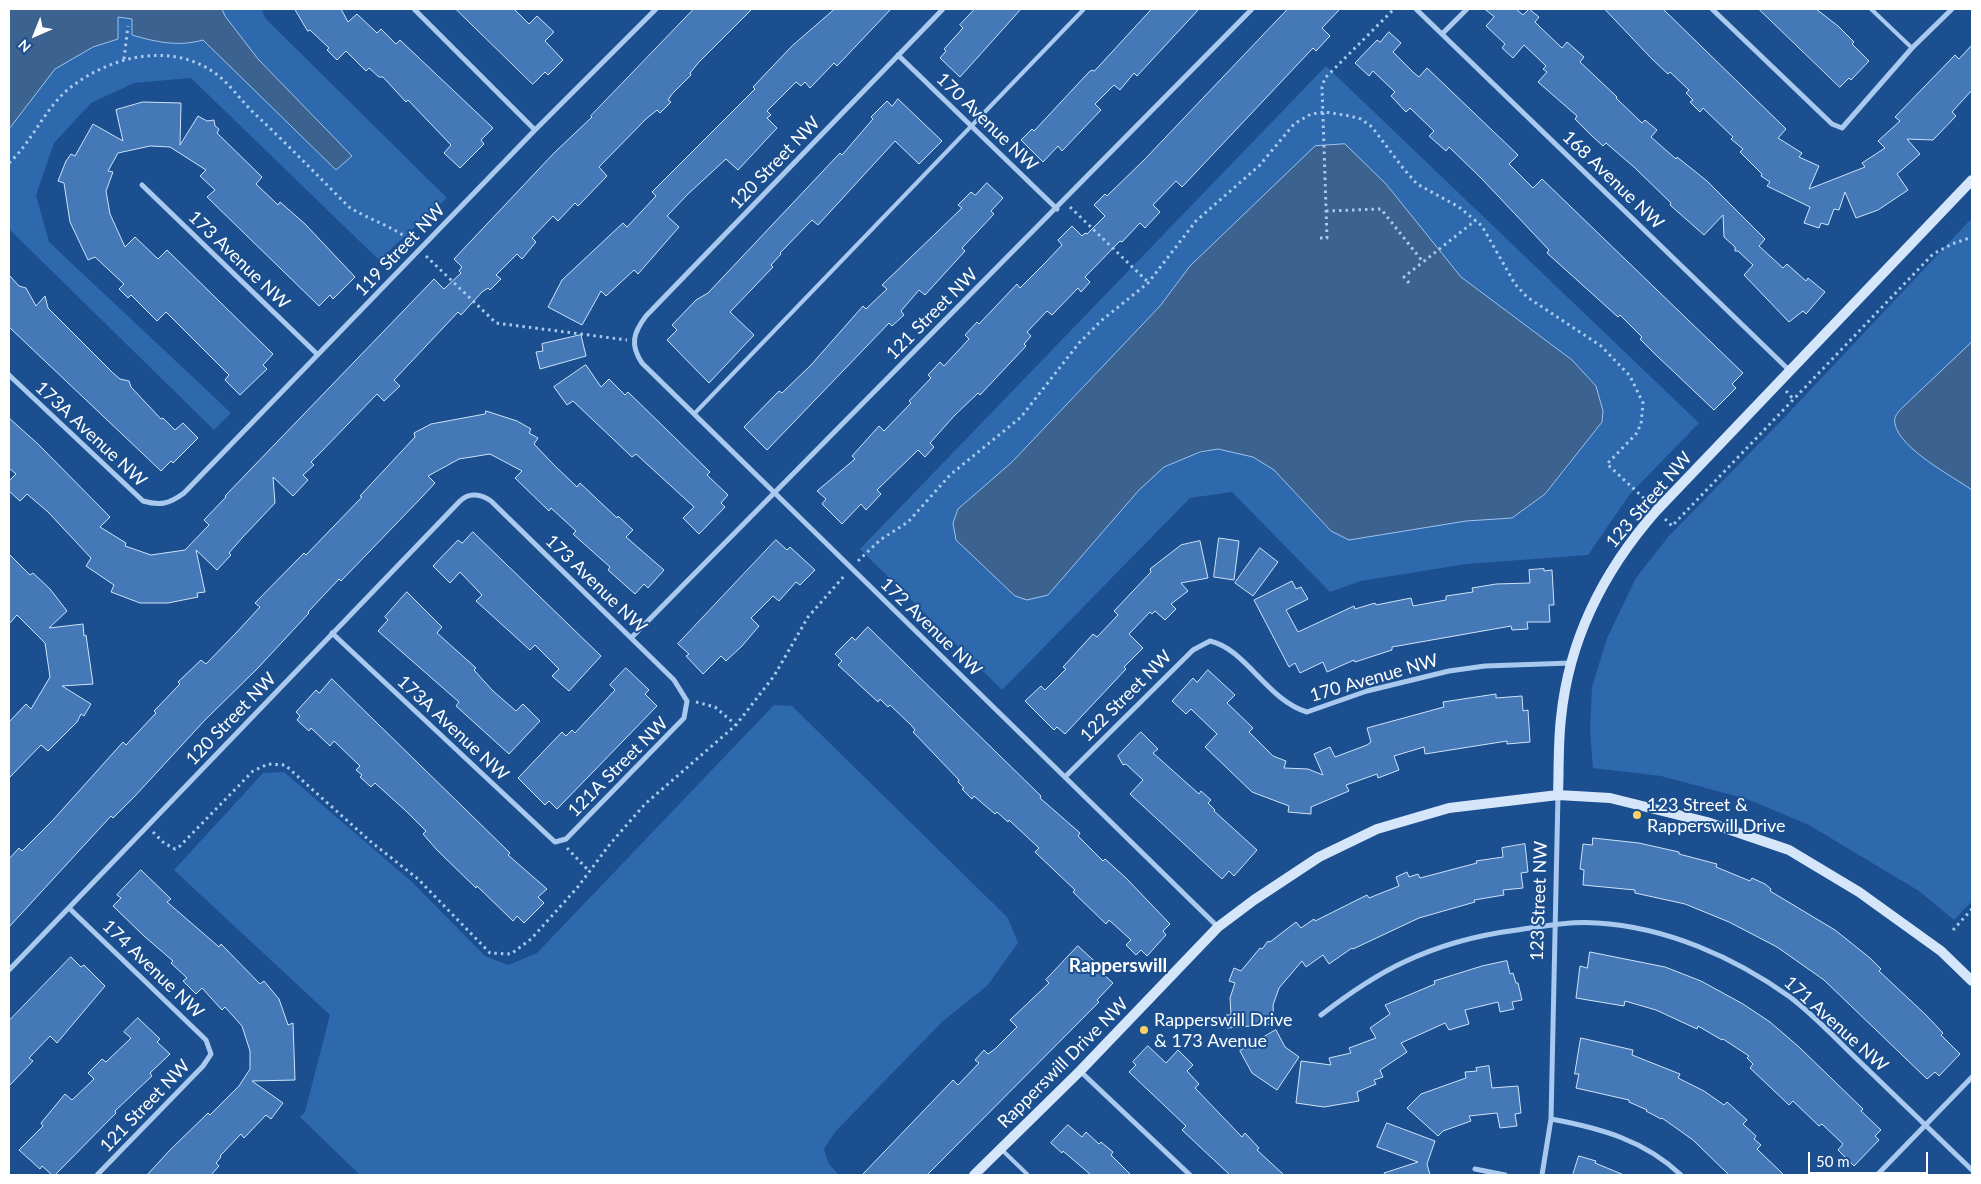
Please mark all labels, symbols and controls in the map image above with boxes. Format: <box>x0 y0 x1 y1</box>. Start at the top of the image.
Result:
north arrow <box>10 10 60 60</box>
text: N <box>14 36 34 56</box>
street label: 170 Avenue NW <box>932 68 1042 176</box>
street label: 120 Street NW <box>725 112 825 214</box>
street label: 168 Avenue NW <box>1558 126 1668 234</box>
street label: 119 Street NW <box>350 199 450 301</box>
street label: 173 Avenue NW <box>184 206 294 314</box>
street label: 121 Street NW <box>882 264 982 364</box>
street label: 173A Avenue NW <box>31 377 151 491</box>
street label: 123 Street NW <box>1601 448 1697 552</box>
street label: 173 Avenue NW <box>541 530 651 638</box>
street label: 172 Avenue NW <box>876 573 986 681</box>
street label: 122 Street NW <box>1076 646 1176 746</box>
street label: 170 Avenue NW <box>1307 649 1441 707</box>
street label: 120 Street NW <box>181 668 281 770</box>
street label: 173A Avenue NW <box>393 671 513 785</box>
street label: 121A Street NW <box>564 713 672 821</box>
place label: 123 Street & Rapperswill Drive <box>1647 794 1786 836</box>
marker: 123 Street & Rapperswill Drive <box>1631 809 1643 821</box>
street label: 123 Street NW <box>1526 841 1552 961</box>
street label: 174 Avenue NW <box>98 915 208 1023</box>
district label: Rapperswill <box>1069 955 1167 977</box>
street label: 171 Avenue NW <box>1780 972 1892 1076</box>
street label: Rapperswill Drive NW <box>993 993 1133 1133</box>
place label: Rapperswill Drive & 173 Avenue <box>1154 1009 1293 1052</box>
marker: Rapperswill Drive & 173 Avenue <box>1138 1024 1150 1036</box>
street label: 121 Street NW <box>95 1055 195 1157</box>
scale bar <box>1811 1142 1931 1174</box>
text: 50 m <box>1816 1152 1850 1170</box>

